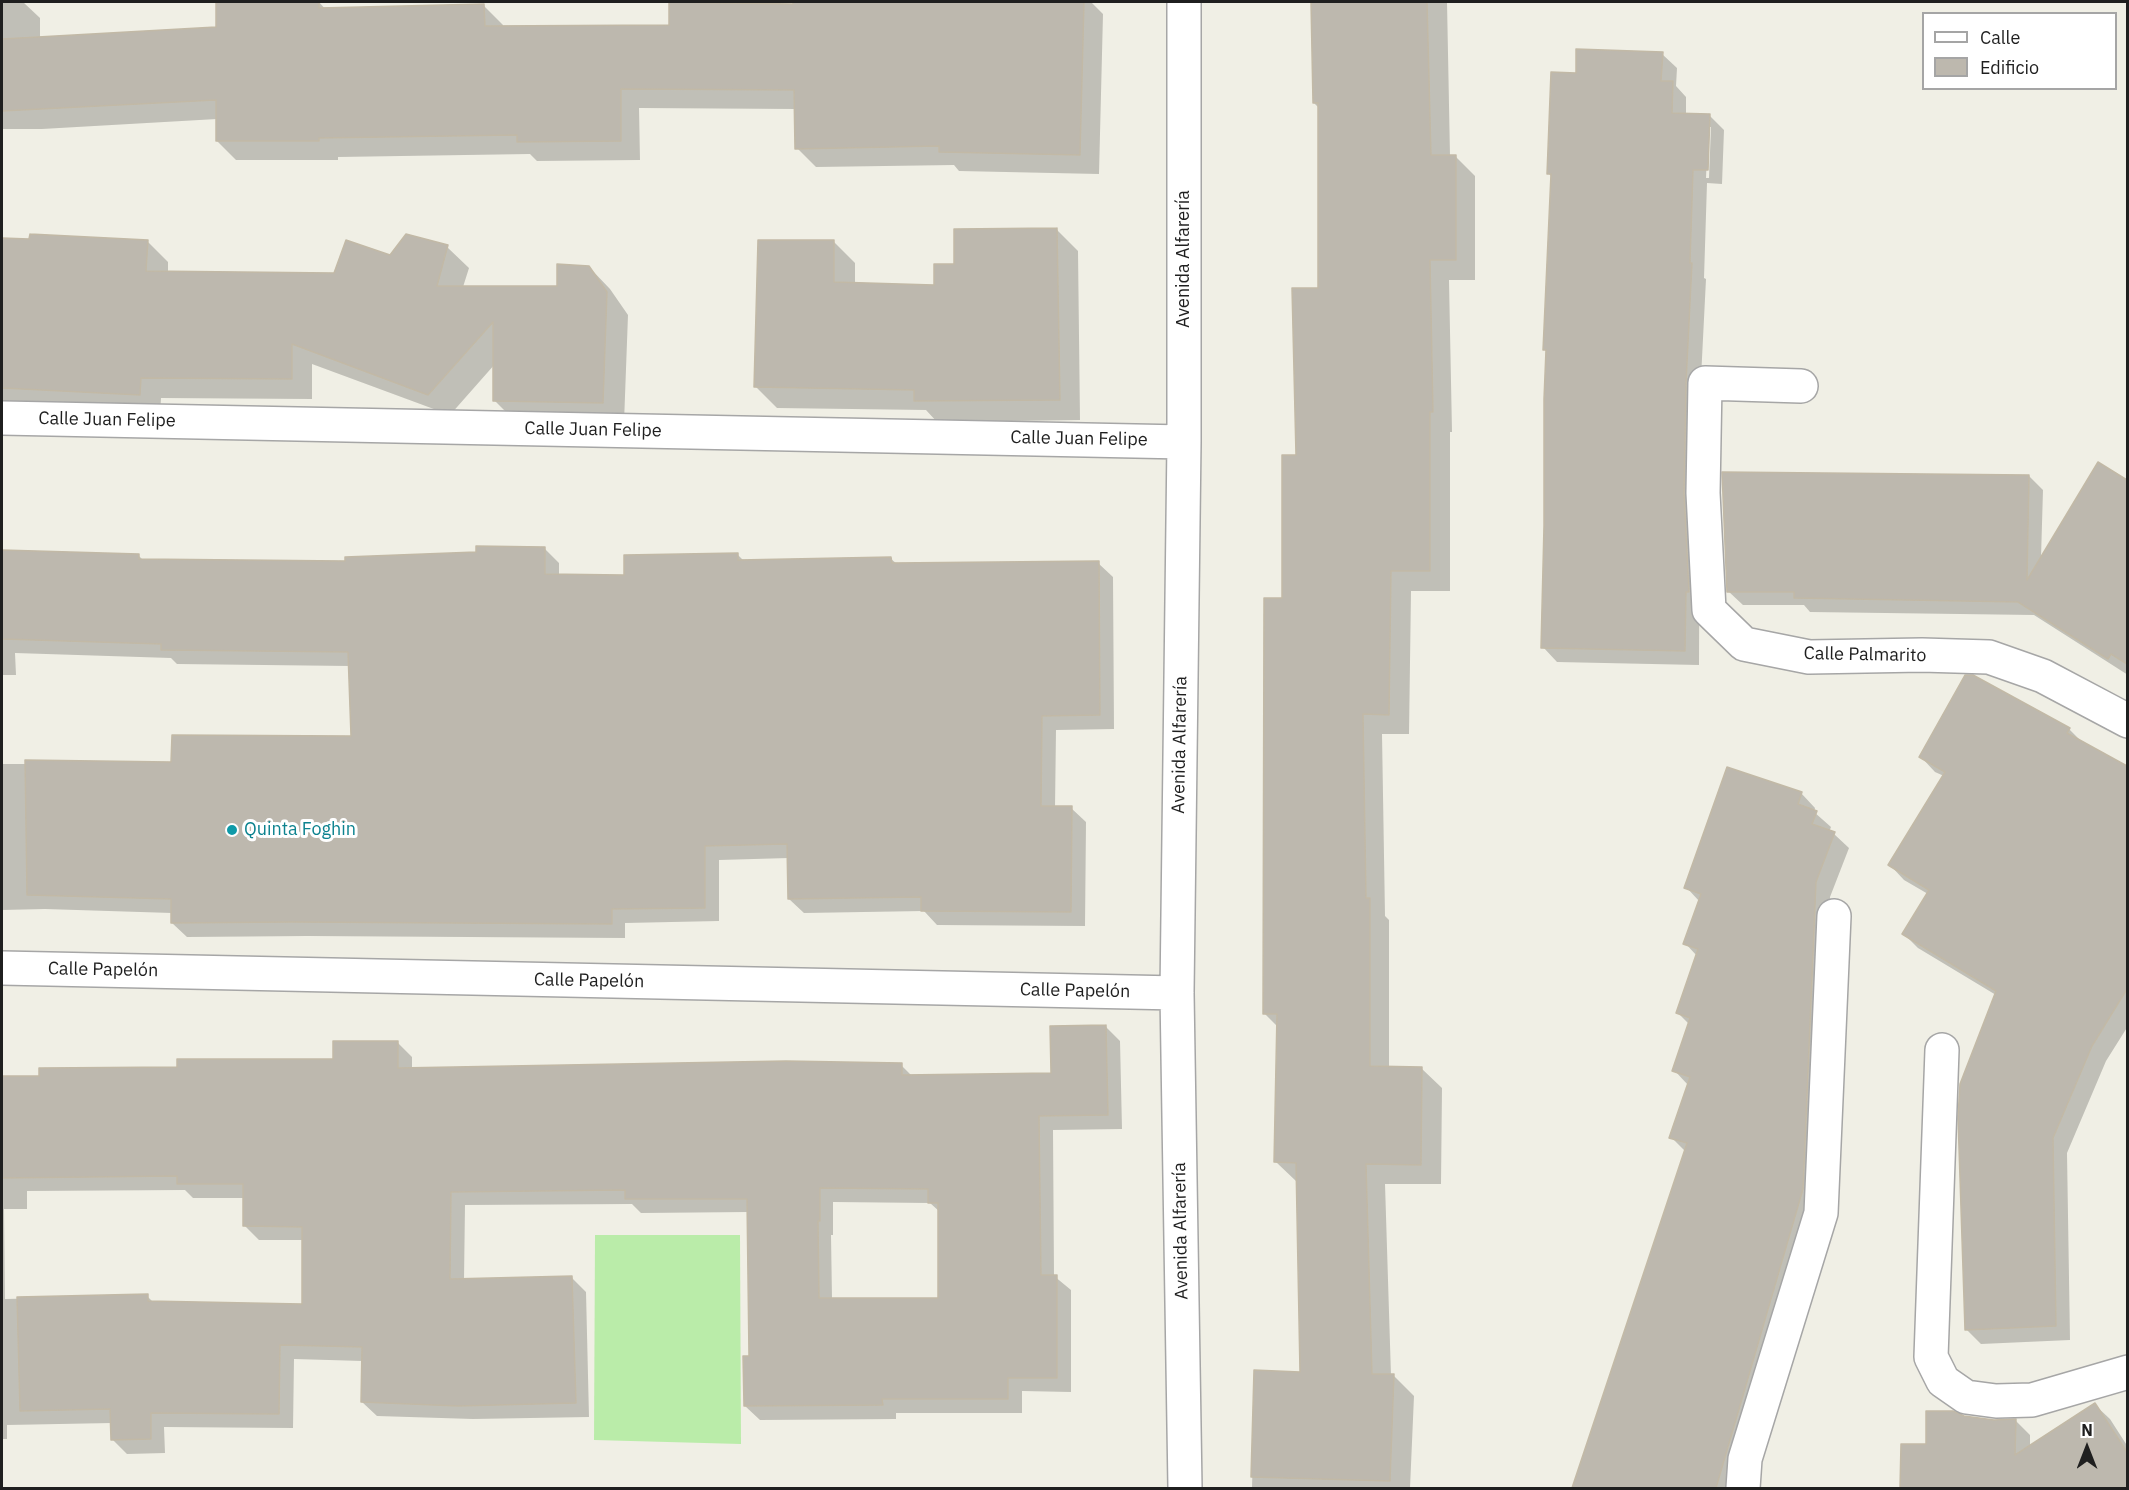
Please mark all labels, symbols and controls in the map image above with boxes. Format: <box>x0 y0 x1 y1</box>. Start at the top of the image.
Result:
legend <box>1922 12 2117 90</box>
text: Calle <box>1980 26 2020 49</box>
text: Edificio <box>1980 56 2039 79</box>
street label: Avenida Alfarería <box>1173 190 1195 328</box>
street label: Calle Juan Felipe <box>38 408 176 432</box>
street label: Calle Juan Felipe <box>524 418 662 442</box>
street label: Calle Juan Felipe <box>1010 427 1148 451</box>
street label: Calle Palmarito <box>1804 643 1926 667</box>
street label: Avenida Alfarería <box>1168 676 1192 814</box>
place label: Quinta Foghin <box>244 819 356 841</box>
marker: Quinta Foghin <box>225 823 239 837</box>
street label: Calle Papelón <box>48 958 158 982</box>
street label: Calle Papelón <box>534 969 644 993</box>
street label: Calle Papelón <box>1020 979 1130 1003</box>
street label: Avenida Alfarería <box>1169 1162 1193 1300</box>
north arrow <box>2057 1418 2117 1478</box>
text: N <box>2081 1420 2093 1440</box>

